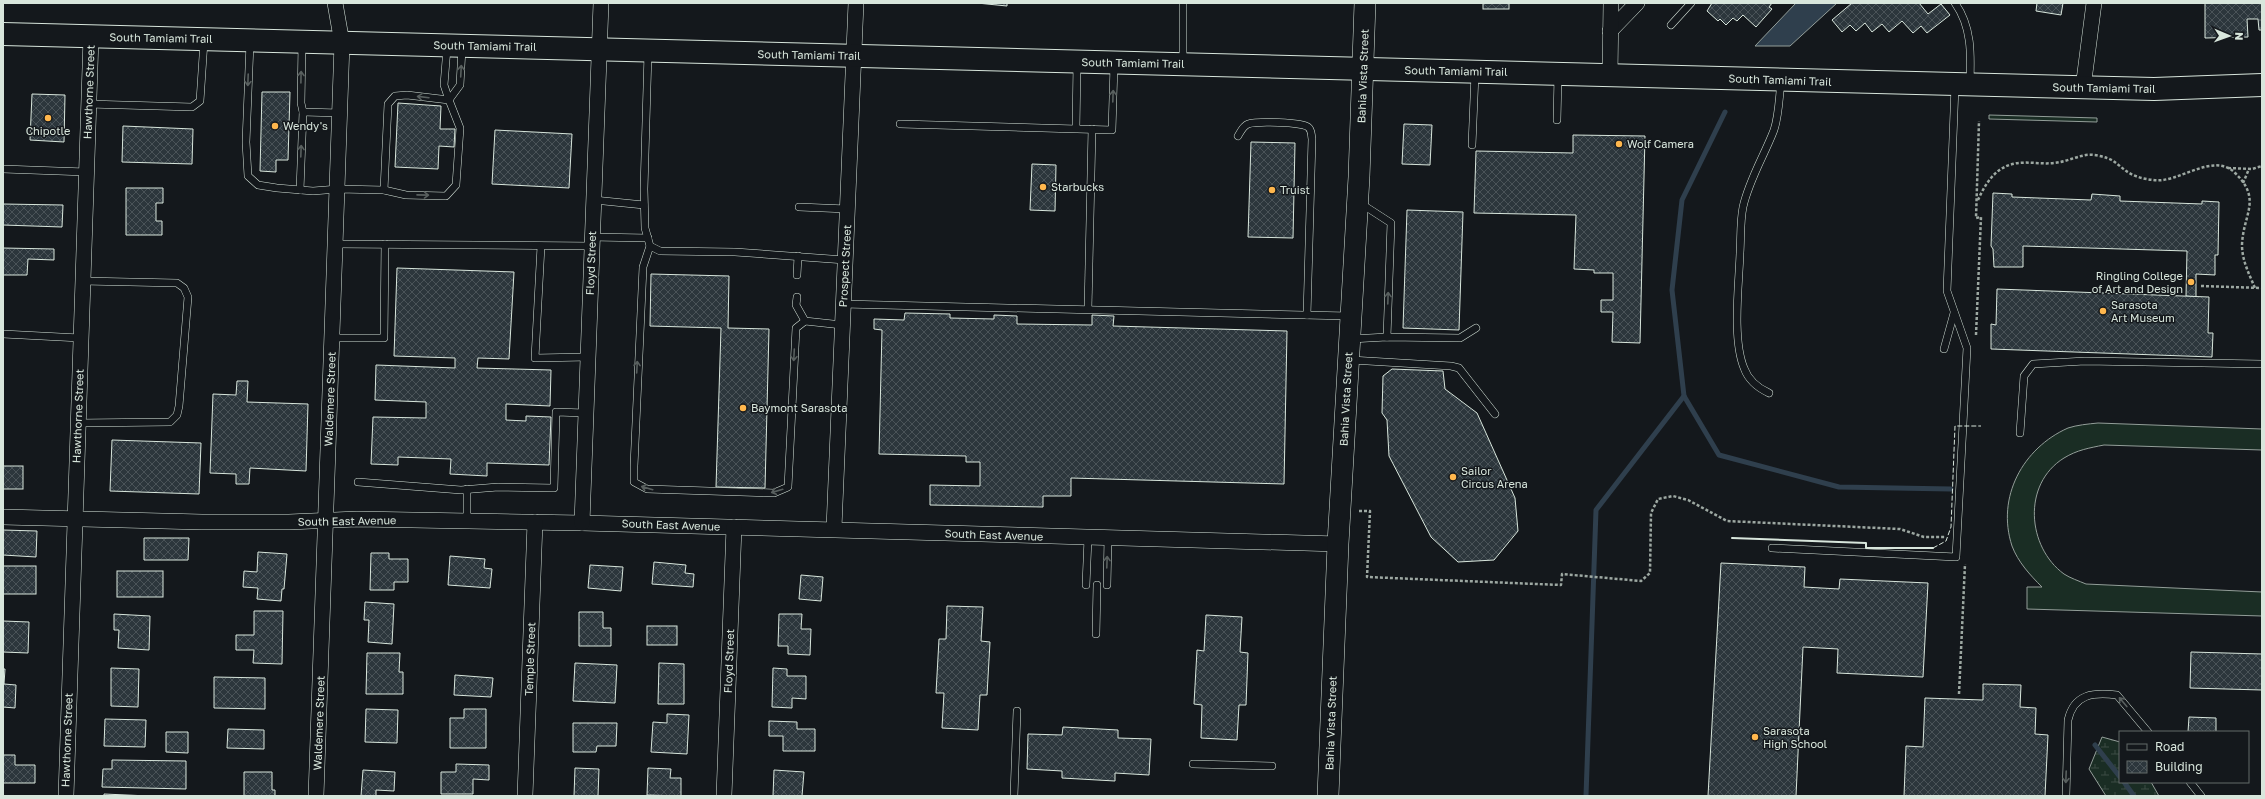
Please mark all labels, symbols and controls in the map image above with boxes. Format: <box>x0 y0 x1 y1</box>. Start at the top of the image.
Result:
north arrow <box>2209 16 2249 56</box>
street label: Bahia Vista Street <box>1354 29 1371 123</box>
street label: South Tamiami Trail <box>109 30 213 45</box>
text: N <box>2233 32 2246 41</box>
street label: South Tamiami Trail <box>433 38 537 53</box>
street label: Hawthorne Street <box>80 45 97 139</box>
street label: South Tamiami Trail <box>757 47 861 62</box>
street label: South Tamiami Trail <box>1081 55 1185 70</box>
street label: South Tamiami Trail <box>1404 63 1508 78</box>
one-way arrow <box>457 65 464 78</box>
one-way arrow <box>297 71 305 84</box>
street label: South Tamiami Trail <box>1728 71 1832 88</box>
one-way arrow <box>245 73 252 86</box>
street label: South Tamiami Trail <box>2052 80 2156 95</box>
one-way arrow <box>1109 90 1117 103</box>
one-way arrow <box>417 93 430 101</box>
marker: Chipotle <box>43 113 53 123</box>
place label: Wendy's <box>283 119 328 132</box>
marker: Wendy's <box>270 121 280 131</box>
place label: Chipotle <box>26 124 70 137</box>
place label: Wolf Camera <box>1627 137 1694 150</box>
marker: Wolf Camera <box>1614 139 1624 149</box>
one-way arrow <box>298 145 305 158</box>
place label: Starbucks <box>1051 180 1104 193</box>
marker: Starbucks <box>1038 182 1048 192</box>
place label: Truist <box>1280 183 1310 196</box>
marker: Truist <box>1267 185 1277 195</box>
one-way arrow <box>416 192 429 199</box>
street label: Prospect Street <box>836 224 853 308</box>
street label: Floyd Street <box>583 231 598 295</box>
place label: Ringling College of Art and Design <box>2092 269 2183 295</box>
marker: Ringling College of Art and Design <box>2186 277 2196 287</box>
one-way arrow <box>1384 292 1392 305</box>
place label: Sarasota Art Museum <box>2111 298 2175 324</box>
marker: Sarasota Art Museum <box>2098 306 2108 316</box>
one-way arrow <box>791 348 798 361</box>
street label: Waldemere Street <box>321 351 338 447</box>
street label: Bahia Vista Street <box>1337 352 1354 446</box>
one-way arrow <box>634 361 641 374</box>
street label: Hawthorne Street <box>69 369 86 463</box>
place label: Baymont Sarasota <box>751 401 847 414</box>
marker: Baymont Sarasota <box>738 403 748 413</box>
place label: Sailor Circus Arena <box>1461 464 1528 490</box>
marker: Sailor Circus Arena <box>1448 472 1458 482</box>
one-way arrow <box>641 483 654 491</box>
one-way arrow <box>770 488 783 495</box>
street label: South East Avenue <box>297 513 397 528</box>
street label: South East Avenue <box>621 516 721 533</box>
street label: South East Avenue <box>944 526 1044 543</box>
one-way arrow <box>1104 555 1111 568</box>
street label: Temple Street <box>522 622 537 696</box>
street label: Floyd Street <box>721 629 736 693</box>
street label: Waldemere Street <box>310 675 327 771</box>
street label: Bahia Vista Street <box>1322 676 1339 770</box>
street label: Hawthorne Street <box>58 693 75 787</box>
one-way arrow <box>2118 697 2127 707</box>
place label: Sarasota High School <box>1763 724 1828 750</box>
legend <box>2119 731 2249 783</box>
marker: Sarasota High School <box>1750 732 1760 742</box>
text: Road <box>2155 739 2184 754</box>
text: Building <box>2155 759 2203 774</box>
one-way arrow <box>2062 770 2070 783</box>

